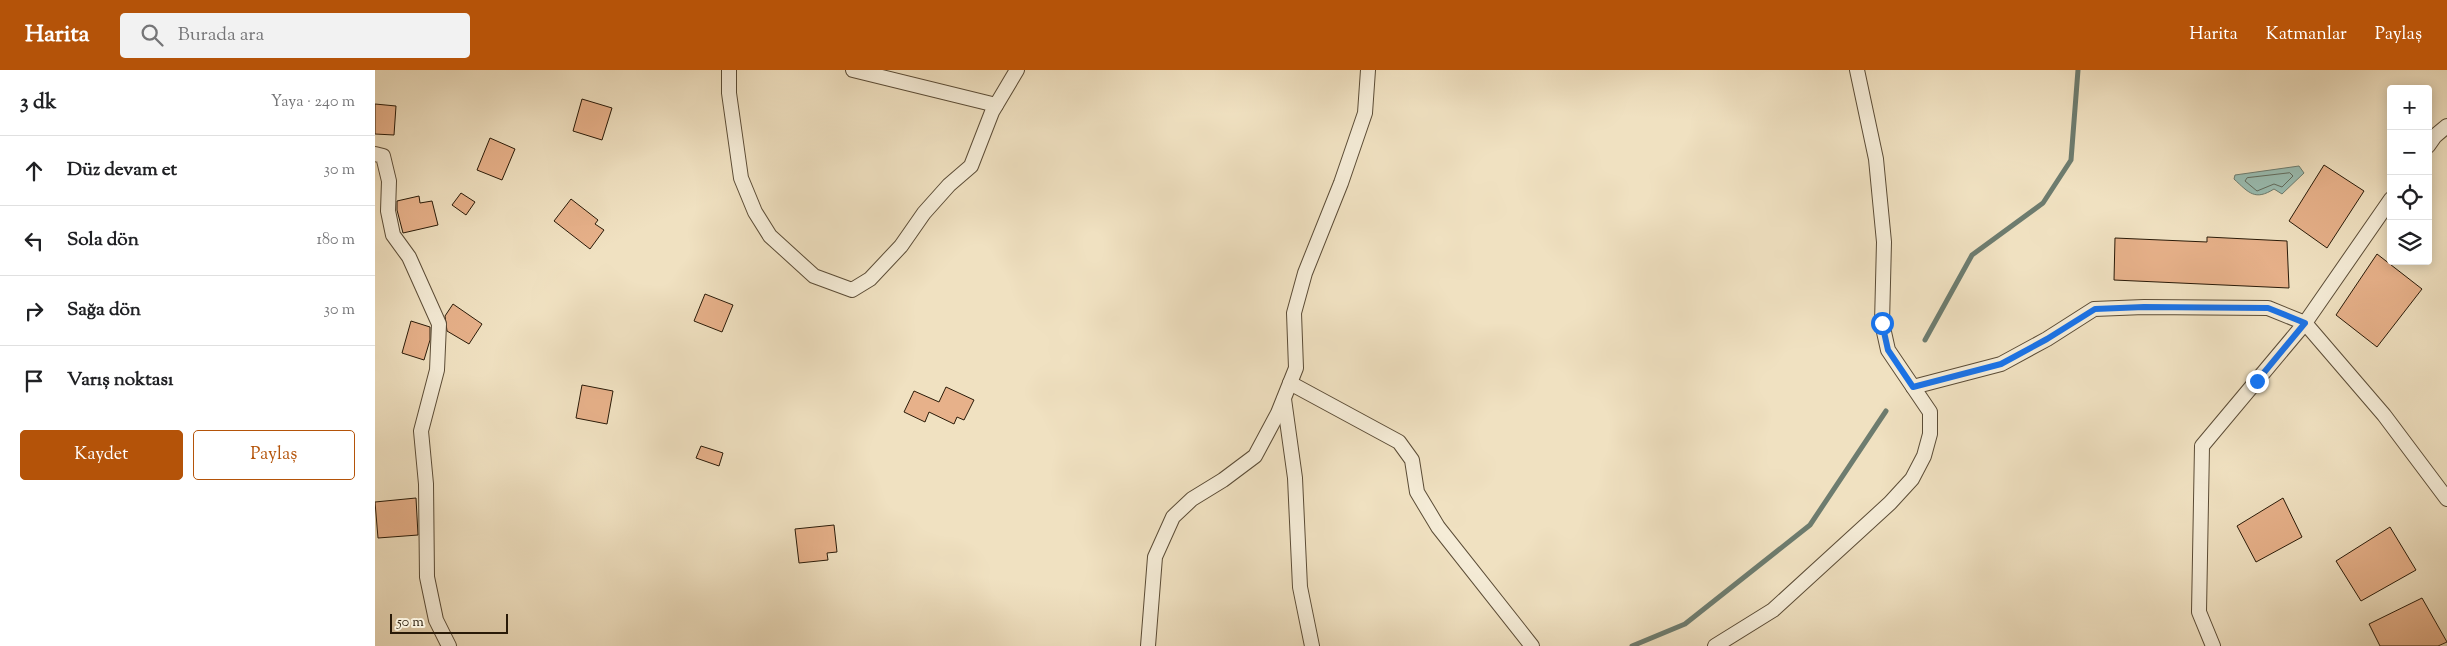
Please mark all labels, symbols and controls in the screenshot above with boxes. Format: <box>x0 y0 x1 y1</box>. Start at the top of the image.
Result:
search box <box>120 13 470 58</box>
text: Harita <box>25 18 90 52</box>
icon: search <box>138 21 166 49</box>
text: Burada ara <box>178 22 264 49</box>
text: Harita <box>2189 22 2238 48</box>
text: Katmanlar <box>2266 22 2347 48</box>
text: Paylaş <box>2375 22 2422 48</box>
map controls <box>2387 85 2432 265</box>
button: + <box>2387 85 2432 130</box>
text: 3 dk <box>20 88 56 118</box>
text: Yaya · 240 m <box>271 91 355 114</box>
button: − <box>2387 130 2432 175</box>
icon: ahead <box>20 157 48 185</box>
text: Düz devam et <box>67 157 177 184</box>
text: 30 m <box>324 159 355 182</box>
button: locate <box>2387 175 2432 220</box>
button: layers <box>2387 220 2432 265</box>
icon: left <box>20 227 48 255</box>
text: Sola dön <box>67 227 139 254</box>
text: 180 m <box>316 229 355 252</box>
icon: right <box>20 297 48 325</box>
text: Sağa dön <box>67 297 141 324</box>
text: 30 m <box>324 299 355 322</box>
route start <box>1871 312 1894 335</box>
icon: arrive <box>20 367 48 395</box>
text: Varış noktası <box>67 367 173 394</box>
route end <box>2246 370 2269 393</box>
button: Kaydet <box>20 430 183 480</box>
button: Paylaş <box>193 430 355 480</box>
scale bar <box>390 611 507 634</box>
text: 50 m <box>397 613 424 633</box>

